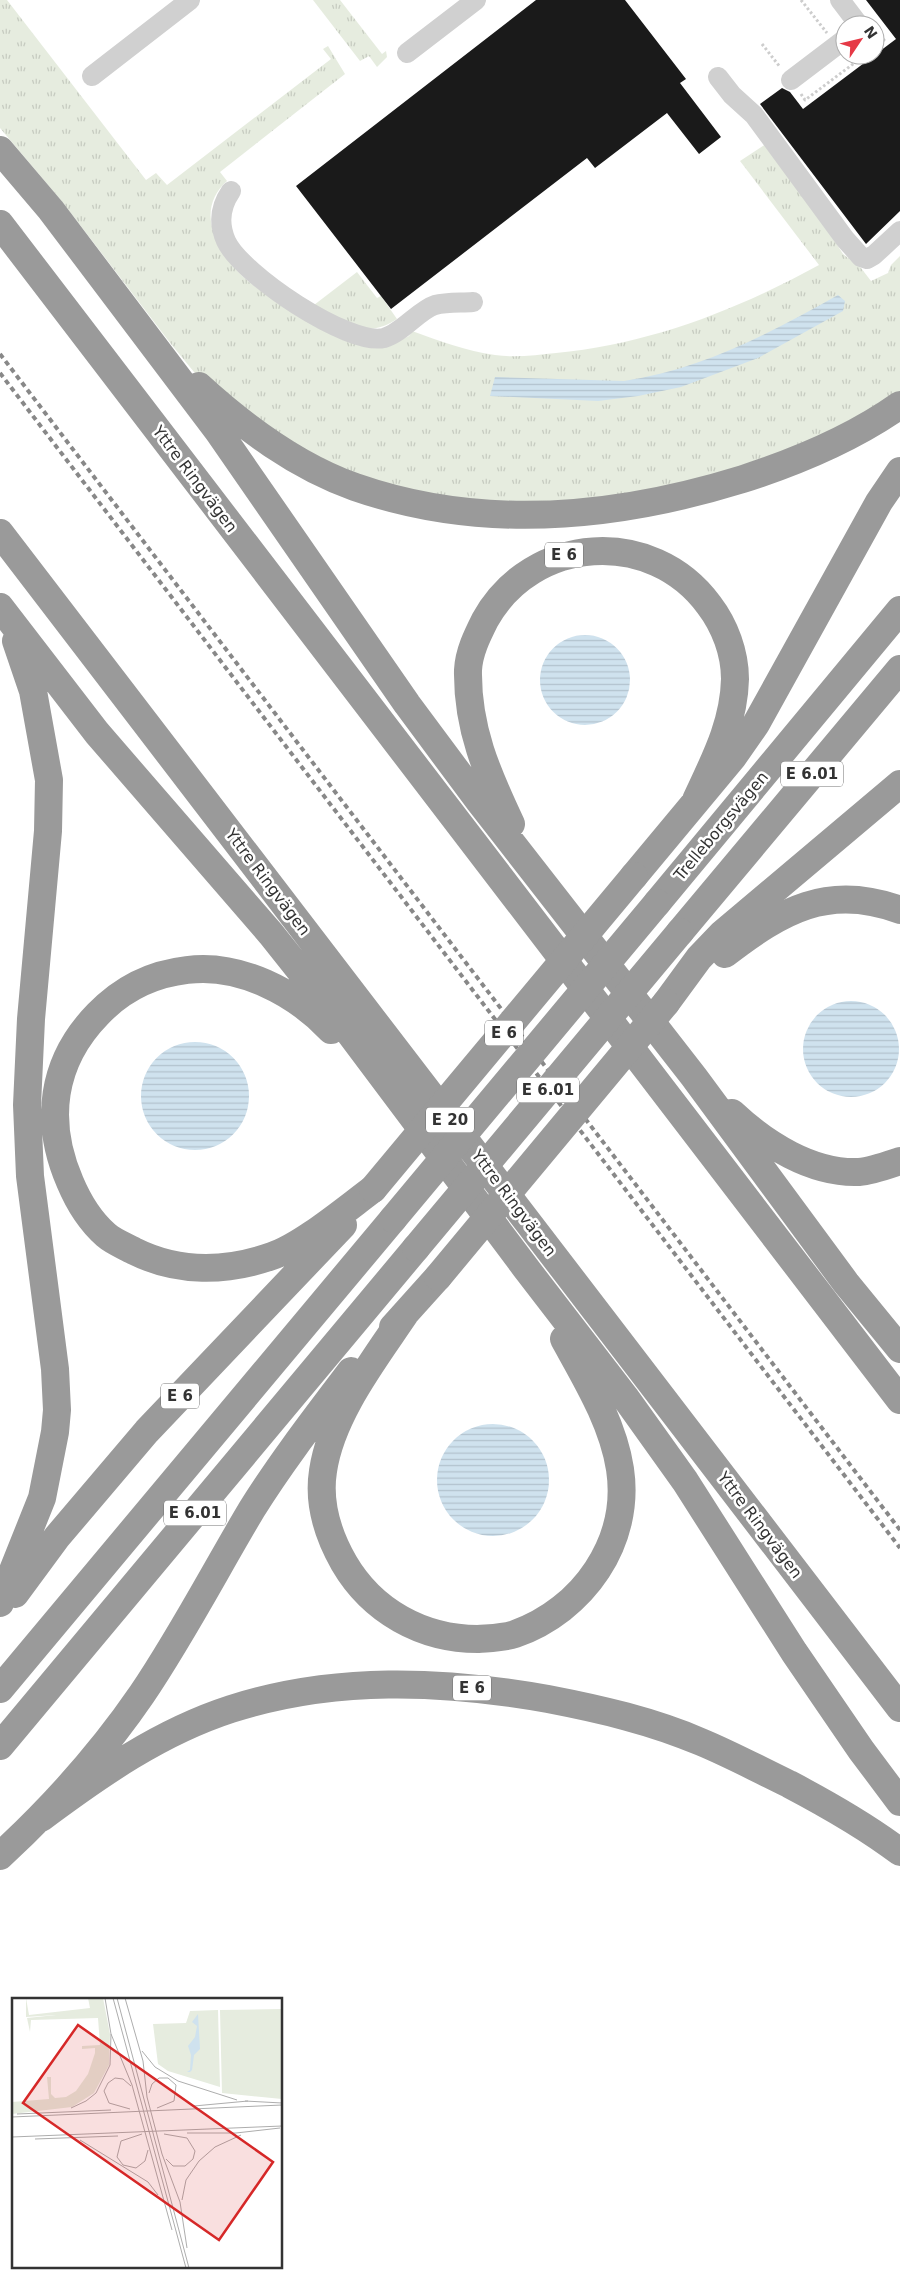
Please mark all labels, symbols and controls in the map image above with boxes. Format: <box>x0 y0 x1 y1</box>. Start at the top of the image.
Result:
north arrow <box>835 15 885 65</box>
text: N <box>861 23 881 42</box>
street label: Yttre Ringvägen <box>148 421 241 536</box>
road number: E 6 <box>545 542 583 568</box>
road number: E 6.01 <box>781 762 843 786</box>
street label: Trelleborgsvägen <box>669 768 772 885</box>
street label: Yttre Ringvägen <box>221 824 314 939</box>
road number: E 6 <box>485 1020 523 1046</box>
road number: E 6.01 <box>517 1078 579 1102</box>
road number: E 20 <box>426 1108 474 1132</box>
street label: Yttre Ringvägen <box>467 1145 560 1260</box>
road number: E 6 <box>161 1384 199 1408</box>
street label: Yttre Ringvägen <box>713 1467 806 1582</box>
road number: E 6.01 <box>164 1500 226 1526</box>
road number: E 6 <box>453 1676 491 1700</box>
inset map <box>12 1998 282 2268</box>

